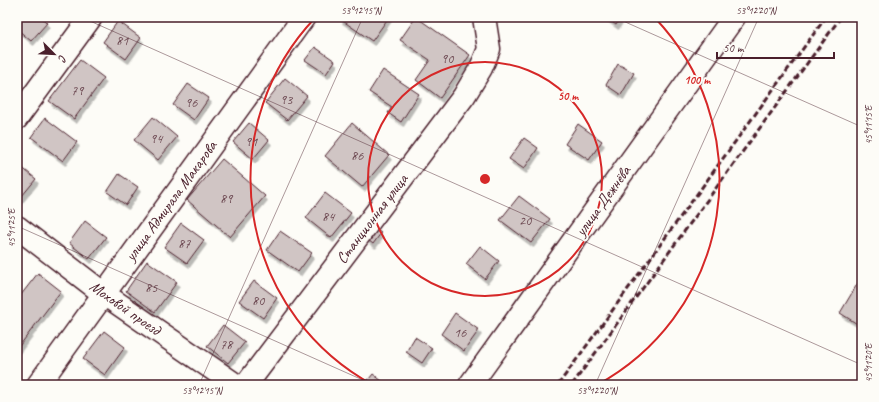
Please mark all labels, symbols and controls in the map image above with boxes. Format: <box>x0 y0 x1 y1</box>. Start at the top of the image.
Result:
text: 53°12'15"N <box>341 4 383 17</box>
text: 53°12'20"N <box>736 4 778 17</box>
house number: 81 <box>116 32 129 49</box>
north arrow <box>34 34 74 74</box>
scale bar <box>717 34 834 60</box>
text: 50 m <box>723 40 745 56</box>
house number: 90 <box>441 50 455 67</box>
text: С <box>55 53 71 65</box>
text: 100 m <box>684 72 711 88</box>
house number: 79 <box>71 82 85 99</box>
text: 50 m <box>558 88 579 104</box>
house number: 93 <box>280 91 294 108</box>
house number: 96 <box>185 94 198 111</box>
text: 45°11'15"E <box>862 104 875 144</box>
house number: 94 <box>150 130 164 147</box>
house number: 91 <box>245 133 258 150</box>
street label: улица Адмирала Макарова <box>120 136 222 266</box>
house number: 86 <box>351 147 364 164</box>
street label: улица Дежнёва <box>570 161 636 241</box>
street label: Станционная улица <box>332 169 413 268</box>
centre of rings <box>478 172 492 186</box>
house number: 89 <box>220 190 234 207</box>
text: 45°11'25"E <box>5 207 18 247</box>
house number: 84 <box>322 208 336 225</box>
house number: 20 <box>519 212 533 229</box>
house number: 87 <box>178 235 191 252</box>
street label: Моховой проезд <box>86 276 166 341</box>
house number: 85 <box>145 279 158 296</box>
house number: 80 <box>252 292 266 309</box>
house number: 16 <box>454 324 467 341</box>
house number: 78 <box>220 336 234 353</box>
text: 45°11'20"E <box>862 342 875 382</box>
text: 53°12'15"N <box>182 384 224 397</box>
text: 53°12'20"N <box>577 384 619 397</box>

